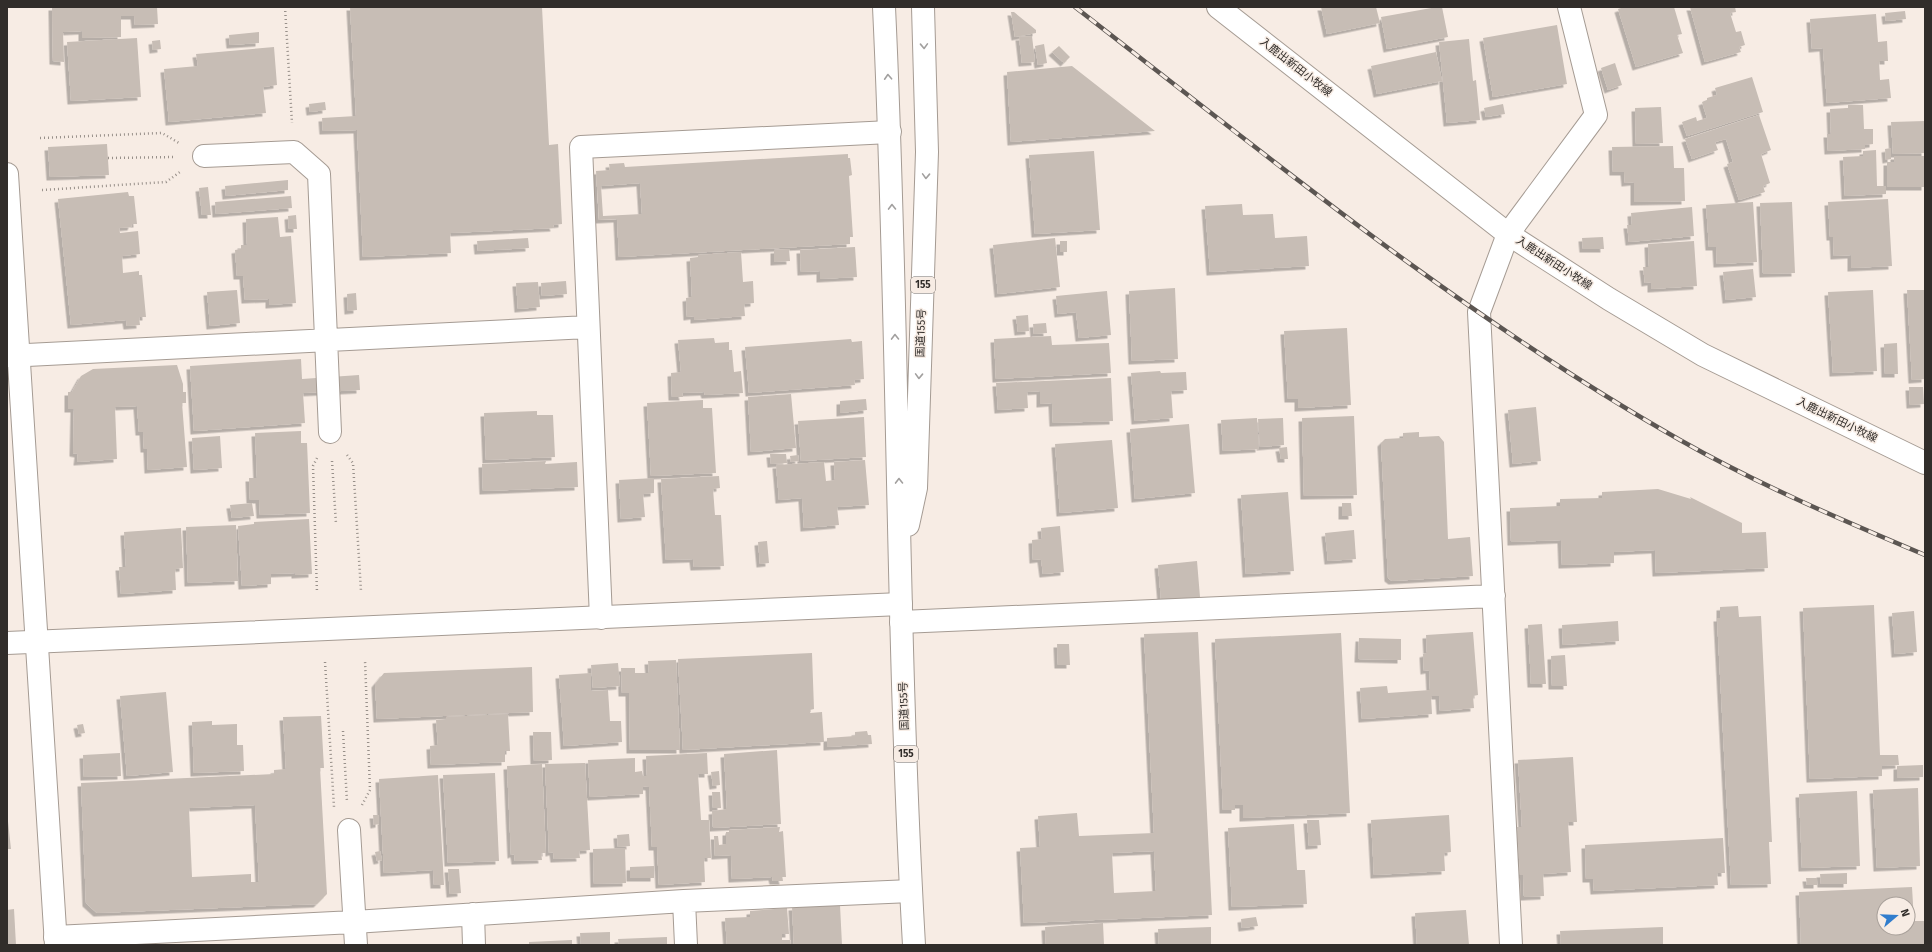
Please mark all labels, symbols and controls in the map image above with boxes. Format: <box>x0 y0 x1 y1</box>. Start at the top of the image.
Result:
street label: 入鹿出新田小牧線 <box>1257 35 1335 99</box>
one-way arrow <box>920 43 928 49</box>
one-way arrow <box>883 74 892 80</box>
one-way arrow <box>922 173 930 179</box>
one-way arrow <box>888 204 896 210</box>
street label: 入鹿出新田小牧線 <box>1514 234 1594 292</box>
road number: 155 <box>911 277 935 293</box>
street label: 国道155号 <box>914 308 928 358</box>
one-way arrow <box>891 334 899 340</box>
one-way arrow <box>915 373 924 379</box>
street label: 入鹿出新田小牧線 <box>1795 395 1879 445</box>
one-way arrow <box>894 478 903 484</box>
street label: 国道155号 <box>897 681 911 731</box>
road number: 155 <box>894 746 918 762</box>
north arrow <box>1876 896 1916 936</box>
text: N <box>1898 907 1912 918</box>

